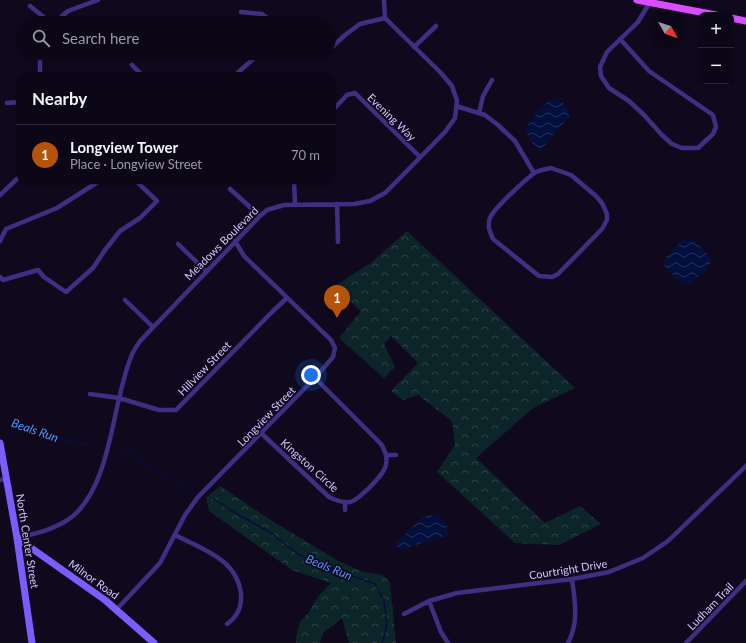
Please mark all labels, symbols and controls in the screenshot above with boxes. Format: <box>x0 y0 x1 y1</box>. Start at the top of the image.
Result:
north arrow <box>650 12 686 48</box>
map controls <box>698 12 734 84</box>
button: + <box>698 12 734 48</box>
search box <box>16 16 336 60</box>
icon: search <box>30 27 52 49</box>
text: Search here <box>62 29 139 47</box>
button: − <box>698 48 734 84</box>
text: Nearby <box>32 88 87 109</box>
street label: Evening Way <box>365 91 419 144</box>
text: Longview Tower <box>70 138 178 156</box>
text: 1 <box>41 147 49 163</box>
text: 70 m <box>291 147 320 163</box>
text: Place · Longview Street <box>70 156 202 172</box>
street label: Meadows Boulevard <box>182 204 260 282</box>
pin: 1 <box>324 285 350 318</box>
street label: Hillview Street <box>175 338 233 398</box>
your location <box>301 365 321 385</box>
street label: Longview Street <box>234 384 298 448</box>
water label: Beals Run <box>9 415 61 445</box>
street label: Kingston Circle <box>278 436 342 494</box>
street label: North Center Street <box>14 493 42 589</box>
water label: Beals Run <box>304 551 354 583</box>
street label: Milnor Road <box>66 556 122 602</box>
street label: Courtright Drive <box>528 556 608 582</box>
street label: Ludham Trail <box>684 580 736 632</box>

